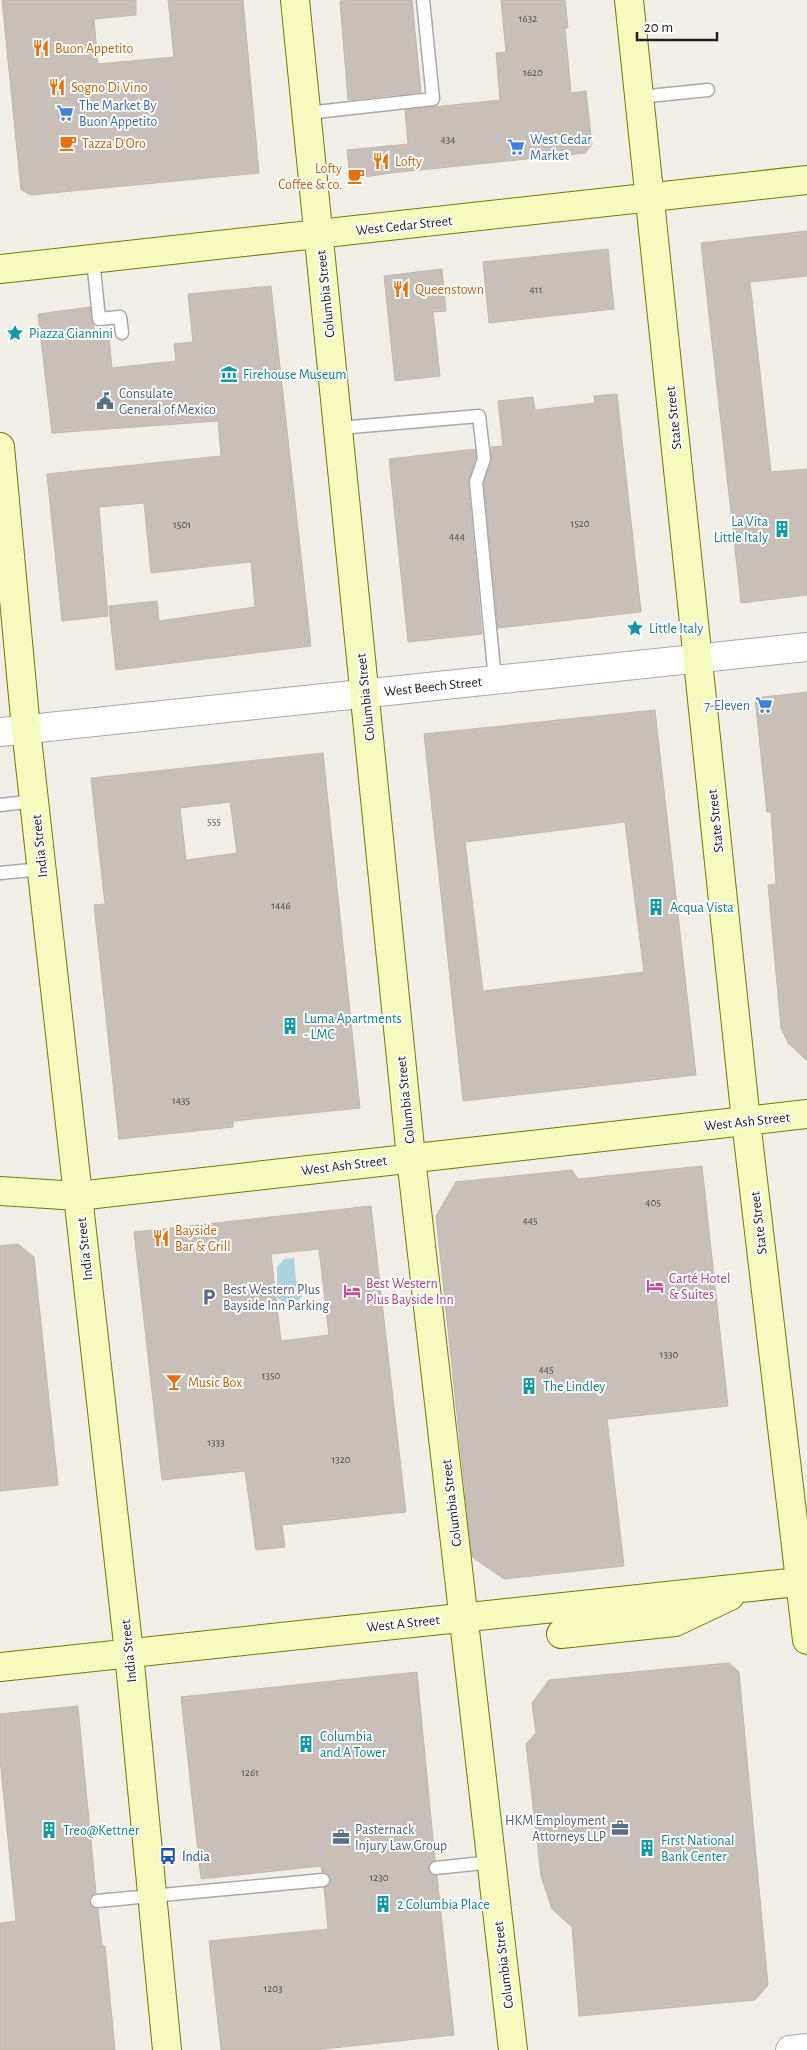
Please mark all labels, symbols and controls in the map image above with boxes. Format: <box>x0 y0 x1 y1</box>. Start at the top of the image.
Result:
scale bar <box>637 10 717 42</box>
house number: 1632 <box>519 13 537 24</box>
text: 20 m <box>644 20 673 35</box>
restaurant icon: Buon Appetito <box>31 38 51 58</box>
place label: Buon Appetito <box>55 42 134 56</box>
house number: 1620 <box>523 67 543 78</box>
restaurant icon: Sogno Di Vino <box>47 77 67 97</box>
place label: Sogno Di Vino <box>71 81 148 95</box>
place label: The Market By Buon Appetito <box>79 99 158 129</box>
supermarket icon: The Market By Buon Appetito <box>55 103 75 123</box>
cafe icon: Tazza D'Oro <box>58 133 78 153</box>
place label: West Cedar Market <box>530 133 592 163</box>
house number: 434 <box>440 134 456 145</box>
place label: Tazza D'Oro <box>82 137 146 151</box>
supermarket icon: West Cedar Market <box>506 137 526 157</box>
restaurant icon: Lofty <box>371 151 391 171</box>
place label: Lofty <box>395 155 422 169</box>
place label: Lofty Coffee & co. <box>278 162 342 192</box>
cafe icon: Lofty Coffee & co. <box>346 166 366 186</box>
street label: West Cedar Street <box>355 214 454 238</box>
street label: Columbia Street <box>314 249 338 338</box>
restaurant icon: Queenstown <box>391 279 411 299</box>
place label: Queenstown <box>415 283 484 297</box>
house number: 411 <box>530 284 542 295</box>
place icon: Piazza Giannini <box>5 323 25 343</box>
place label: Piazza Giannini <box>29 327 113 341</box>
museum icon: Firehouse Museum <box>219 364 239 384</box>
place label: Firehouse Museum <box>243 368 346 382</box>
street label: State Street <box>664 385 684 450</box>
place label: Consulate General of Mexico <box>119 387 216 417</box>
public building icon: Consulate General of Mexico <box>95 391 115 411</box>
place label: La Vita Little Italy <box>714 515 769 545</box>
house number: 1520 <box>570 518 590 529</box>
house number: 1501 <box>173 519 191 530</box>
building icon: La Vita Little Italy <box>772 519 792 539</box>
house number: 444 <box>449 531 465 542</box>
place icon: Little Italy <box>625 618 645 638</box>
place label: Little Italy <box>649 622 703 636</box>
street label: Columbia Street <box>354 652 378 741</box>
street label: West Beech Street <box>383 675 483 699</box>
supermarket icon: 7-Eleven <box>754 695 774 715</box>
place label: 7-Eleven <box>704 699 750 713</box>
street label: State Street <box>706 788 726 853</box>
street label: India Street <box>30 813 50 878</box>
house number: 555 <box>207 816 221 827</box>
building icon: Acqua Vista <box>646 897 666 917</box>
house number: 1446 <box>271 900 291 911</box>
place label: Acqua Vista <box>670 901 734 915</box>
place label: Luma Apartments - LMC <box>304 1012 402 1042</box>
building icon: Luma Apartments - LMC <box>280 1016 300 1036</box>
street label: Columbia Street <box>394 1055 418 1144</box>
house number: 1435 <box>172 1095 190 1106</box>
street label: West Ash Street <box>704 1110 791 1133</box>
street label: West Ash Street <box>301 1154 388 1178</box>
street label: State Street <box>748 1190 770 1255</box>
house number: 405 <box>645 1197 661 1208</box>
house number: 445 <box>522 1215 538 1226</box>
street label: India Street <box>75 1216 95 1281</box>
place label: Bayside Bar & Grill <box>175 1224 231 1254</box>
restaurant icon: Bayside Bar & Grill <box>151 1228 171 1248</box>
place label: Carté Hotel & Suites <box>669 1272 731 1302</box>
hotel icon: Carté Hotel & Suites <box>645 1276 665 1296</box>
place label: Best Western Plus Bayside Inn <box>366 1277 454 1307</box>
hotel icon: Best Western Plus Bayside Inn <box>342 1281 362 1301</box>
place label: Best Western Plus Bayside Inn Parking <box>223 1283 329 1313</box>
parking icon: Best Western Plus Bayside Inn Parking <box>199 1287 219 1307</box>
house number: 1330 <box>660 1349 679 1360</box>
house number: 445 <box>538 1364 554 1375</box>
house number: 1350 <box>262 1370 281 1381</box>
bar icon: Music Box <box>164 1372 184 1392</box>
place label: Music Box <box>188 1376 242 1390</box>
building icon: The Lindley <box>519 1376 539 1396</box>
place label: The Lindley <box>543 1380 605 1394</box>
house number: 1333 <box>207 1437 225 1448</box>
house number: 1320 <box>331 1454 351 1465</box>
street label: Columbia Street <box>440 1458 464 1547</box>
street label: West A Street <box>366 1613 441 1635</box>
street label: India Street <box>119 1618 139 1683</box>
place label: Columbia and A Tower <box>320 1730 387 1760</box>
building icon: Columbia and A Tower <box>296 1734 316 1754</box>
house number: 1261 <box>241 1767 259 1778</box>
place label: HKM Employment Attorneys LLP <box>505 1814 607 1844</box>
office icon: HKM Employment Attorneys LLP <box>610 1818 630 1838</box>
building icon: Treo@Kettner <box>39 1820 59 1840</box>
place label: Pasternack Injury Law Group <box>355 1823 447 1853</box>
place label: Treo@Kettner <box>63 1824 140 1838</box>
office icon: Pasternack Injury Law Group <box>331 1827 351 1847</box>
place label: First National Bank Center <box>661 1834 734 1864</box>
building icon: First National Bank Center <box>637 1838 657 1858</box>
bus stop icon: India <box>158 1846 178 1866</box>
place label: India <box>182 1850 210 1864</box>
house number: 1230 <box>369 1872 389 1883</box>
building icon: 2 Columbia Place <box>373 1894 393 1914</box>
place label: 2 Columbia Place <box>397 1898 490 1912</box>
street label: Columbia Street <box>492 1920 516 2009</box>
house number: 1203 <box>263 1983 283 1994</box>

